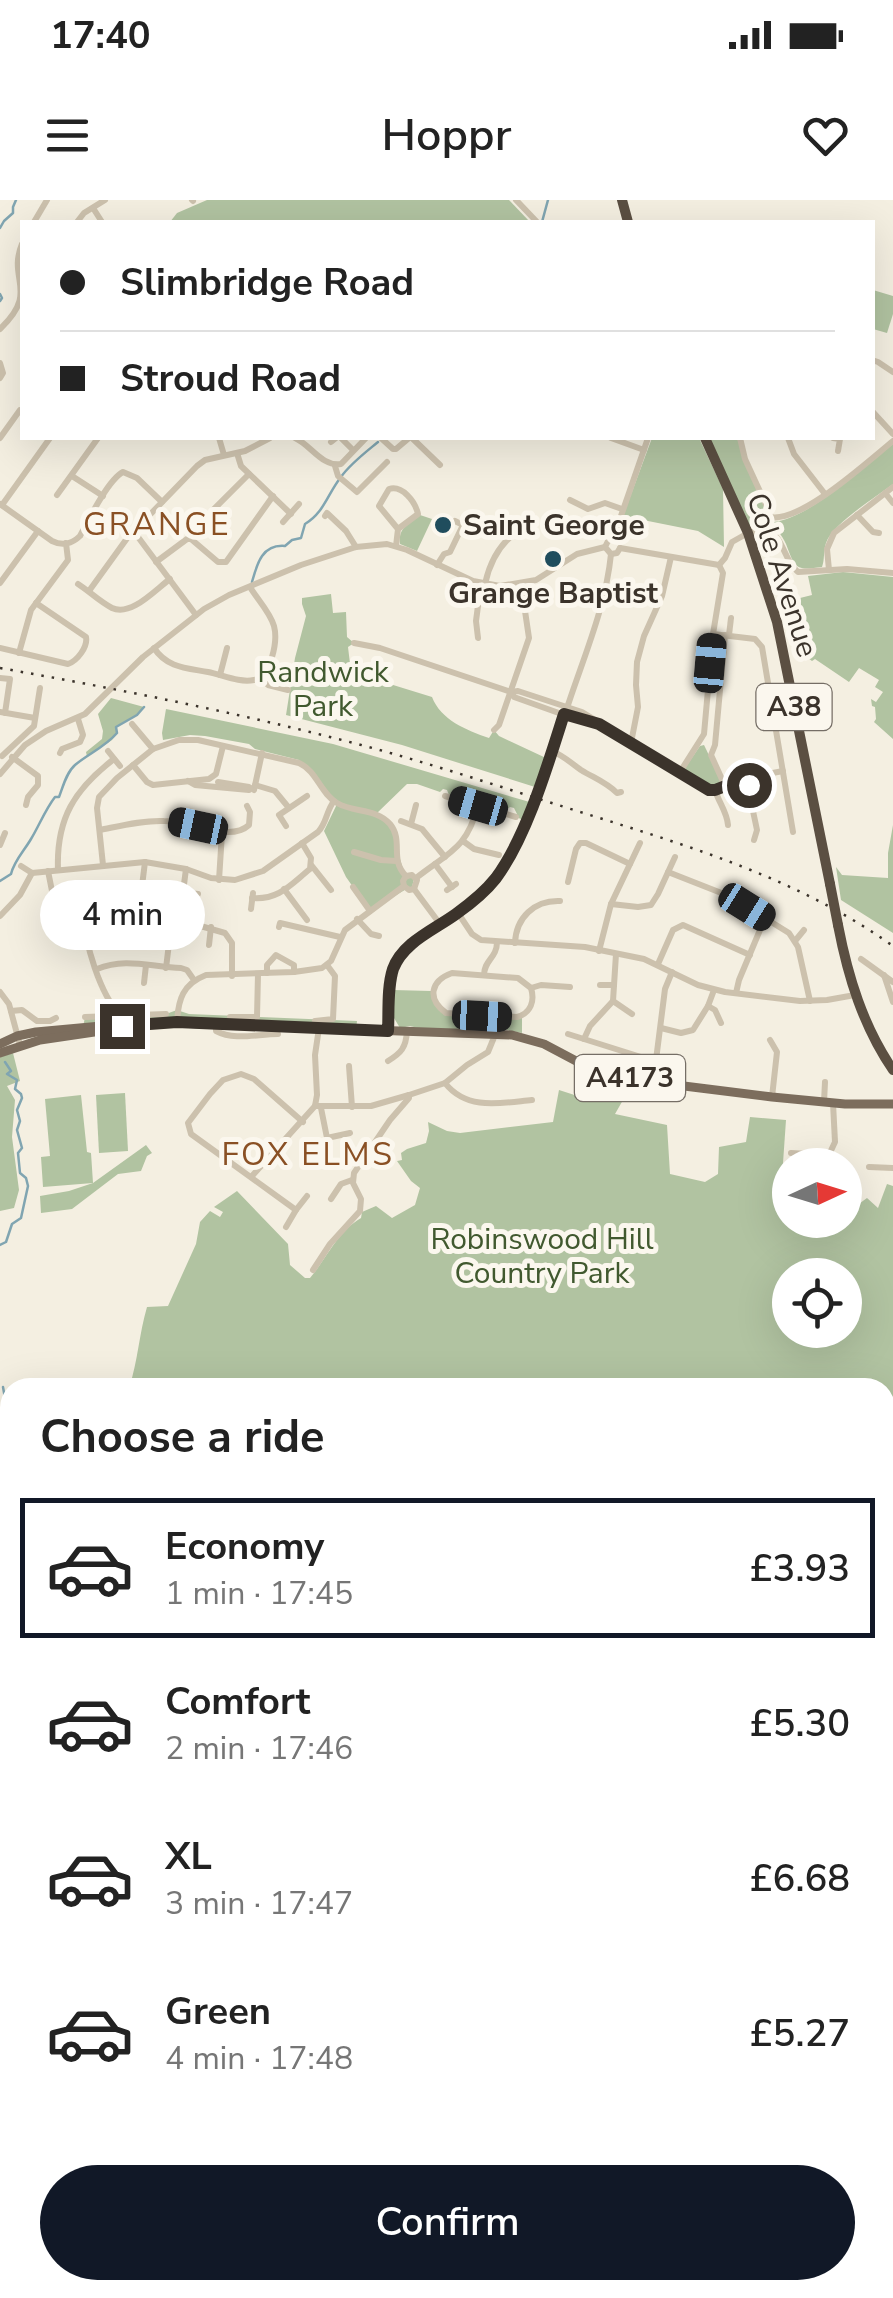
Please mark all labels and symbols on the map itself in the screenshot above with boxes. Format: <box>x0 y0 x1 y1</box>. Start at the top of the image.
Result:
street label: Cole Avenue <box>736 488 828 662</box>
district label: GRANGE <box>83 503 231 546</box>
place label: Saint George <box>463 505 645 546</box>
marker: Saint George <box>432 514 454 536</box>
marker: Grange Baptist <box>542 548 564 570</box>
place label: Grange Baptist <box>448 573 659 614</box>
car <box>692 632 728 694</box>
park label: Randwick Park <box>257 652 390 727</box>
road number: A38 <box>756 684 832 730</box>
route start <box>727 763 772 808</box>
car <box>445 783 511 829</box>
car <box>166 805 230 847</box>
car <box>714 878 780 936</box>
callout: 4 min <box>39 881 204 951</box>
car <box>451 999 513 1033</box>
route end <box>100 1004 145 1049</box>
road number: A4173 <box>575 1055 685 1101</box>
district label: FOX ELMS <box>222 1133 394 1176</box>
north arrow <box>772 1148 862 1238</box>
park label: Robinswood Hill Country Park <box>430 1219 654 1294</box>

